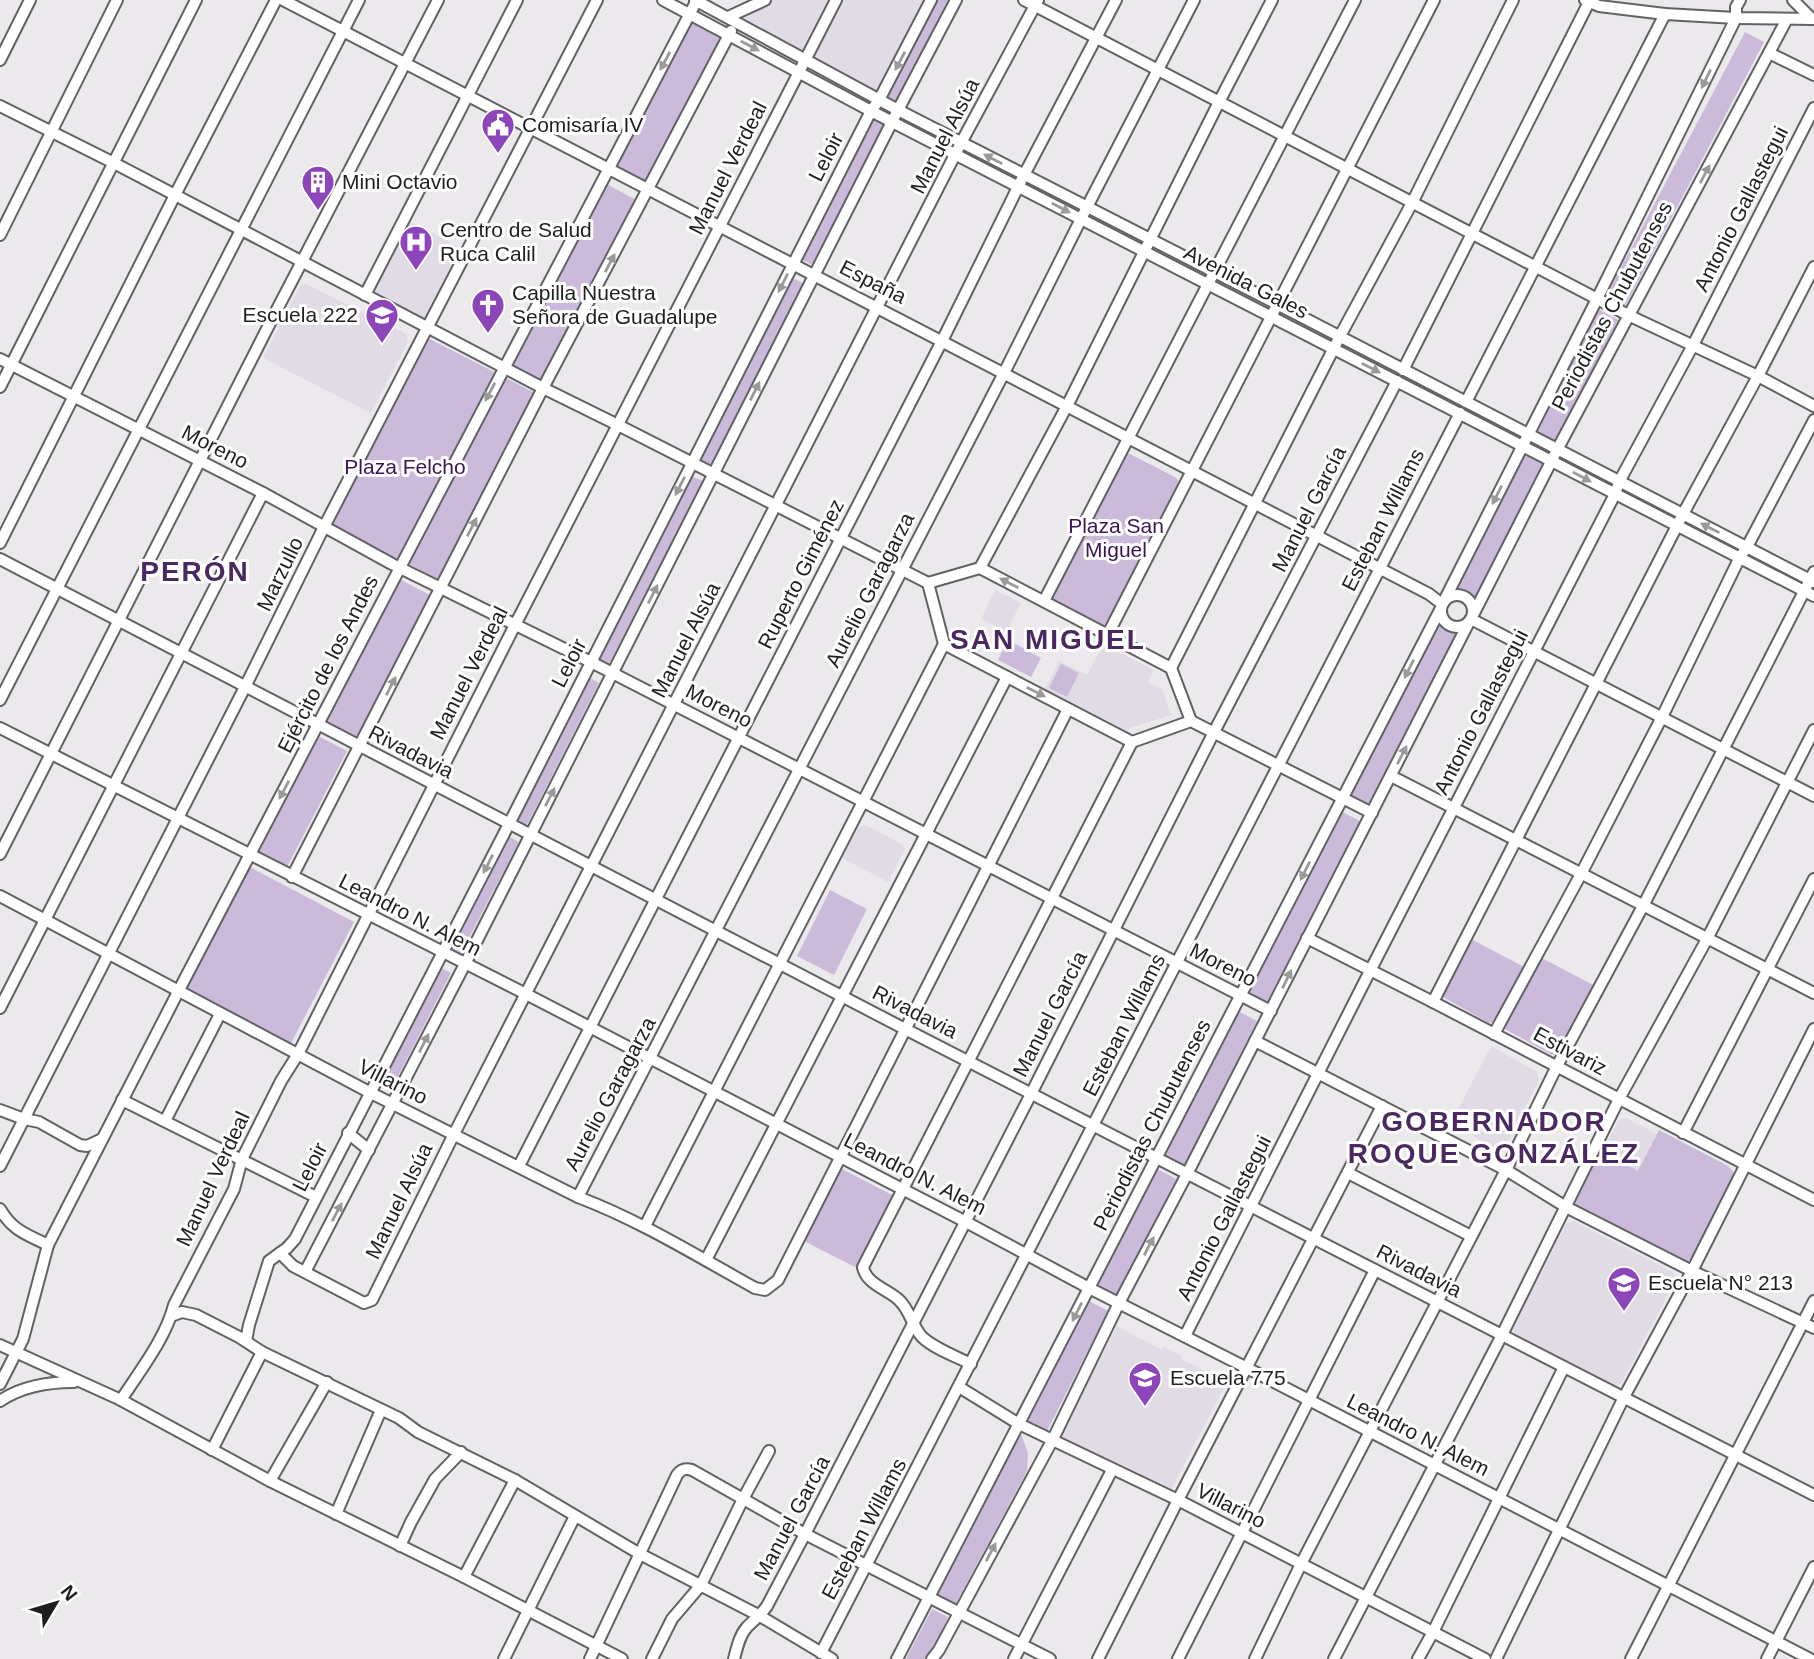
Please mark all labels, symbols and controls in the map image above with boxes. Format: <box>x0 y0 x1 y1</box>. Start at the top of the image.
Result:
one-way arrow <box>740 41 760 52</box>
one-way arrow <box>659 51 671 71</box>
one-way arrow <box>894 51 906 70</box>
one-way arrow <box>1700 69 1711 89</box>
street label: Manuel Alsúa <box>906 74 984 197</box>
street label: Manuel Verdeal <box>684 98 771 238</box>
public building icon: Comisaría IV <box>479 106 517 155</box>
place label: Comisaría IV <box>522 113 643 136</box>
street label: Antonio Gallastegui <box>1689 122 1792 295</box>
street label: Leloir <box>804 129 847 185</box>
one-way arrow <box>982 153 1002 165</box>
building icon: Mini Octavio <box>299 163 337 212</box>
one-way arrow <box>1699 164 1711 184</box>
place label: Mini Octavio <box>342 170 458 193</box>
street label: Periodistas Chubutenses <box>1547 197 1677 414</box>
one-way arrow <box>1051 202 1070 214</box>
place label: Centro de Salud Ruca Calil <box>440 218 592 265</box>
hospital icon: Centro de Salud Ruca Calil <box>397 223 435 272</box>
street label: Avenida Gales <box>1180 240 1312 323</box>
one-way arrow <box>604 253 616 273</box>
street label: España <box>836 255 910 308</box>
one-way arrow <box>777 273 788 293</box>
place label: Capilla Nuestra Señora de Guadalupe <box>512 281 718 328</box>
church icon: Capilla Nuestra Señora de Guadalupe <box>469 286 507 335</box>
school or university icon: Escuela 222 <box>363 296 401 345</box>
place label: Escuela 222 <box>242 303 358 326</box>
one-way arrow <box>1362 362 1382 374</box>
one-way arrow <box>750 381 761 401</box>
one-way arrow <box>485 383 497 403</box>
street label: Moreno <box>178 420 252 473</box>
street label: Manuel García <box>1267 442 1350 575</box>
street label: Esteban Willams <box>1337 445 1428 595</box>
park label: Plaza Felcho <box>344 455 466 478</box>
one-way arrow <box>1572 471 1592 483</box>
one-way arrow <box>674 476 685 496</box>
one-way arrow <box>1491 485 1503 505</box>
street label: Ruperto Giménez <box>753 495 848 652</box>
street label: Aurelio Garagarza <box>821 508 919 671</box>
park label: Plaza San Miguel <box>1068 514 1164 561</box>
one-way arrow <box>467 517 478 537</box>
one-way arrow <box>1700 522 1720 534</box>
street label: Marzullo <box>252 533 307 614</box>
district label: PERÓN <box>140 556 250 587</box>
street label: Ejército de los Andes <box>273 571 382 756</box>
one-way arrow <box>999 577 1019 589</box>
street label: Manuel Alsúa <box>647 578 725 701</box>
one-way arrow <box>647 584 658 604</box>
street label: Manuel Verdeal <box>425 603 512 743</box>
district label: SAN MIGUEL <box>950 624 1146 655</box>
street label: Antonio Gallastegui <box>1429 625 1532 798</box>
street label: Leloir <box>547 635 590 691</box>
one-way arrow <box>1403 659 1415 678</box>
one-way arrow <box>385 676 396 696</box>
street label: Moreno <box>682 679 756 732</box>
one-way arrow <box>1026 686 1045 698</box>
street label: Rivadavia <box>365 720 458 783</box>
one-way arrow <box>1397 745 1408 765</box>
one-way arrow <box>279 780 290 800</box>
one-way arrow <box>544 787 555 807</box>
one-way arrow <box>482 854 494 874</box>
one-way arrow <box>1299 861 1311 881</box>
street label: Leandro N. Alem <box>335 869 485 960</box>
street label: Moreno <box>1186 938 1260 991</box>
street label: Manuel García <box>1008 947 1091 1080</box>
street label: Esteban Willams <box>1078 950 1169 1100</box>
one-way arrow <box>1281 969 1292 989</box>
street label: Rivadavia <box>869 980 962 1043</box>
street label: Aurelio Garagarza <box>559 1013 660 1174</box>
street label: Periodistas Chubutenses <box>1088 1016 1215 1234</box>
street label: Estivariz <box>1530 1022 1611 1079</box>
one-way arrow <box>418 1034 430 1053</box>
street label: Villarino <box>355 1054 432 1109</box>
district label: GOBERNADOR ROQUE GONZÁLEZ <box>1348 1106 1640 1169</box>
street label: Manuel Verdeal <box>171 1108 254 1250</box>
street label: Leandro N. Alem <box>840 1128 990 1219</box>
street label: Antonio Gallastegui <box>1172 1131 1275 1304</box>
street label: Leloir <box>288 1139 331 1195</box>
street label: Manuel Alsúa <box>361 1139 437 1262</box>
one-way arrow <box>331 1202 343 1221</box>
one-way arrow <box>1143 1236 1154 1256</box>
street label: Rivadavia <box>1373 1239 1466 1302</box>
school or university icon: Escuela N° 213 <box>1605 1264 1643 1313</box>
place label: Escuela N° 213 <box>1648 1271 1793 1294</box>
one-way arrow <box>1071 1302 1082 1322</box>
school or university icon: Escuela 775 <box>1126 1359 1164 1408</box>
place label: Escuela 775 <box>1170 1366 1286 1389</box>
street label: Leandro N. Alem <box>1343 1389 1493 1480</box>
street label: Manuel García <box>749 1451 834 1584</box>
street label: Esteban Willams <box>817 1454 910 1603</box>
street label: Villarino <box>1193 1478 1270 1533</box>
one-way arrow <box>985 1542 997 1562</box>
north arrow <box>21 1568 91 1638</box>
text: N <box>57 1581 82 1605</box>

